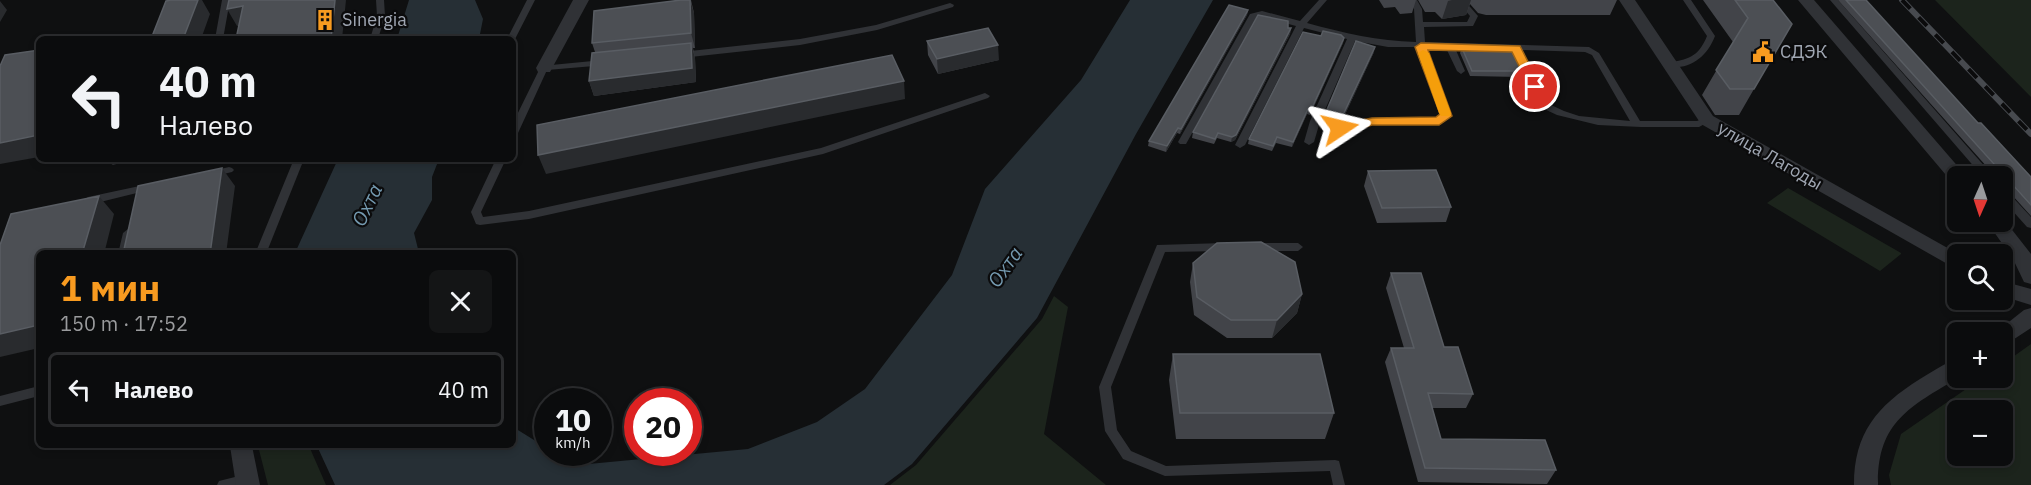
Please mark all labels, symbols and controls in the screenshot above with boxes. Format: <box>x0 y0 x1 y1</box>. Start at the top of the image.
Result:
building icon: Sinergia <box>313 8 337 32</box>
place label: Sinergia <box>342 8 407 31</box>
public building icon: СДЭК <box>1751 40 1775 64</box>
place label: СДЭК <box>1780 40 1828 63</box>
text: 40 m <box>159 54 257 109</box>
icon: left <box>60 60 138 138</box>
pin <box>1509 61 1560 112</box>
icon: arrive <box>1518 70 1551 103</box>
position arrow <box>1308 96 1372 160</box>
text: Налево <box>159 107 253 142</box>
street label: улица Лагоды <box>1714 116 1827 195</box>
north arrow <box>1947 166 2013 232</box>
map controls <box>1947 166 2013 466</box>
water label: Охта <box>345 179 388 230</box>
water label: Охта <box>981 241 1028 292</box>
button: search <box>1947 244 2013 310</box>
text: 1 мин <box>60 264 160 311</box>
button: close <box>429 270 492 333</box>
text: 150 m · 17:52 <box>60 310 188 337</box>
button: + <box>1947 322 2013 388</box>
icon: left <box>63 373 96 406</box>
text: Налево <box>114 375 193 404</box>
text: 40 m <box>438 375 489 404</box>
speed limit sign: 20 <box>624 388 702 466</box>
text: 10 <box>555 400 591 439</box>
button: − <box>1947 400 2013 466</box>
text: km/h <box>555 433 591 452</box>

